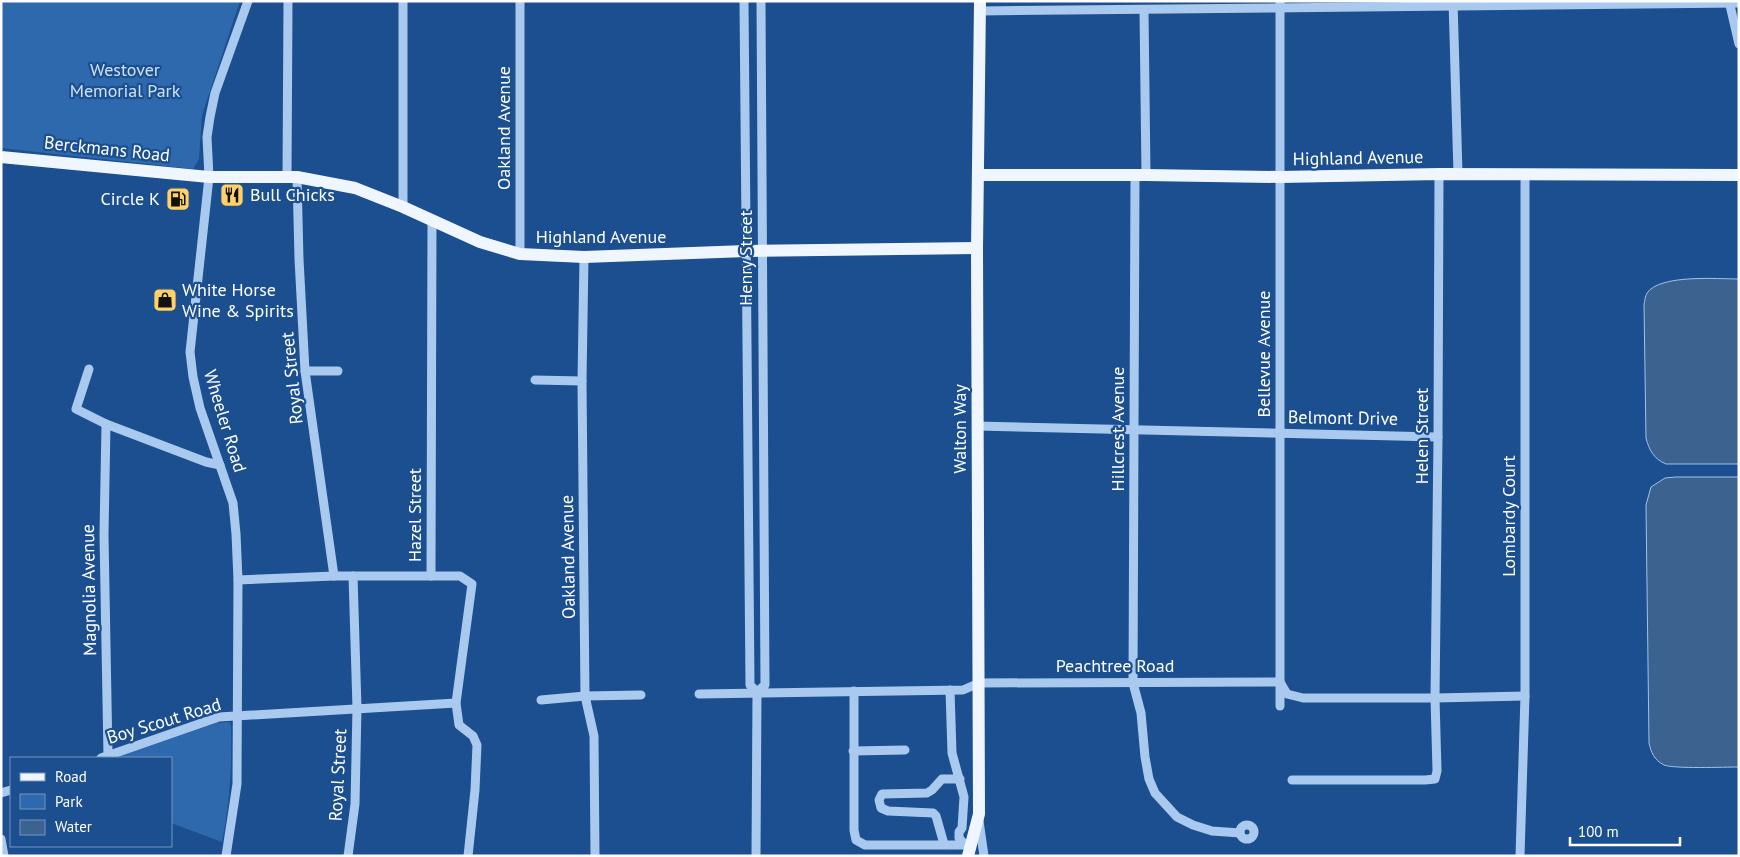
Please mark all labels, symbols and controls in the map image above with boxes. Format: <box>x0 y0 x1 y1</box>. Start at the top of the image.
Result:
park label: Westover Memorial Park <box>70 58 181 102</box>
street label: Oakland Avenue <box>492 66 515 190</box>
street label: Berckmans Road <box>43 130 171 167</box>
street label: Highland Avenue <box>1293 145 1423 170</box>
restaurant icon: Bull Chicks <box>219 182 245 208</box>
place label: Bull Chicks <box>250 183 335 206</box>
fuel station icon: Circle K <box>165 186 191 212</box>
place label: Circle K <box>100 187 160 210</box>
street label: Henry Street <box>734 210 757 306</box>
street label: Highland Avenue <box>536 225 666 248</box>
place label: White Horse Wine & Spirits <box>182 278 294 322</box>
shop icon: White Horse Wine & Spirits <box>152 287 178 313</box>
street label: Bellevue Avenue <box>1252 291 1275 417</box>
street label: Royal Street <box>275 331 308 425</box>
street label: Wheeler Road <box>199 367 252 475</box>
street label: Hillcrest Avenue <box>1106 367 1129 491</box>
street label: Walton Way <box>948 384 971 474</box>
street label: Helen Street <box>1410 388 1433 484</box>
street label: Belmont Drive <box>1288 405 1398 430</box>
street label: Lombardy Court <box>1497 455 1520 577</box>
street label: Hazel Street <box>403 468 426 562</box>
street label: Oakland Avenue <box>555 495 580 619</box>
street label: Magnolia Avenue <box>76 524 101 656</box>
street label: Peachtree Road <box>1056 654 1174 677</box>
street label: Boy Scout Road <box>104 692 224 749</box>
street label: Royal Street <box>324 728 351 822</box>
legend <box>10 757 172 847</box>
text: Road <box>55 767 87 786</box>
text: Park <box>55 792 83 811</box>
scale bar <box>1570 814 1680 846</box>
text: Water <box>55 817 92 836</box>
text: 100 m <box>1578 822 1619 841</box>

